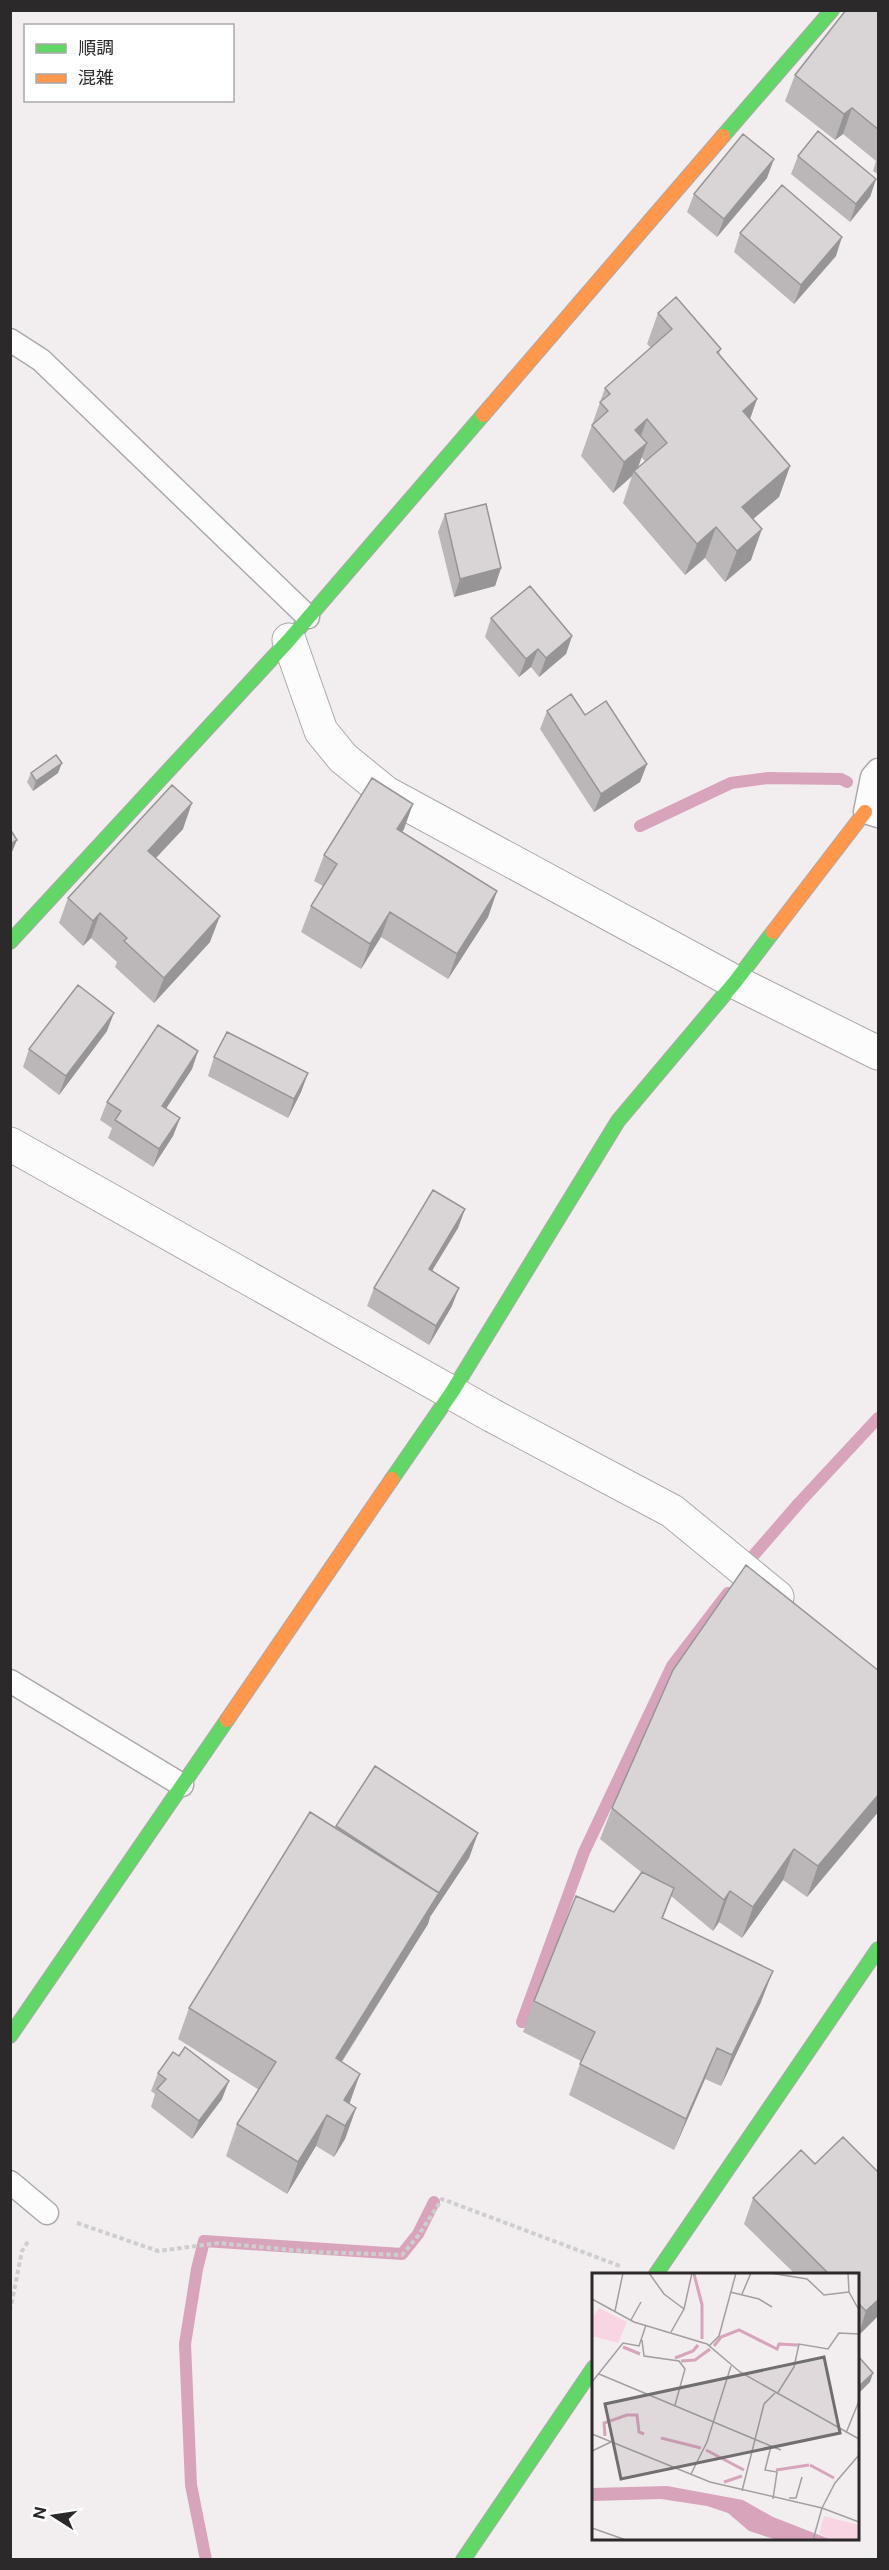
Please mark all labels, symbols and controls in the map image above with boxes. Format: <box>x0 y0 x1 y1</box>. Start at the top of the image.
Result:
legend <box>24 24 234 102</box>
text: 順調 <box>78 37 114 58</box>
text: 混雑 <box>78 67 114 88</box>
inset map <box>592 2273 859 2540</box>
north arrow <box>24 2486 84 2546</box>
text: N <box>29 2505 50 2521</box>

